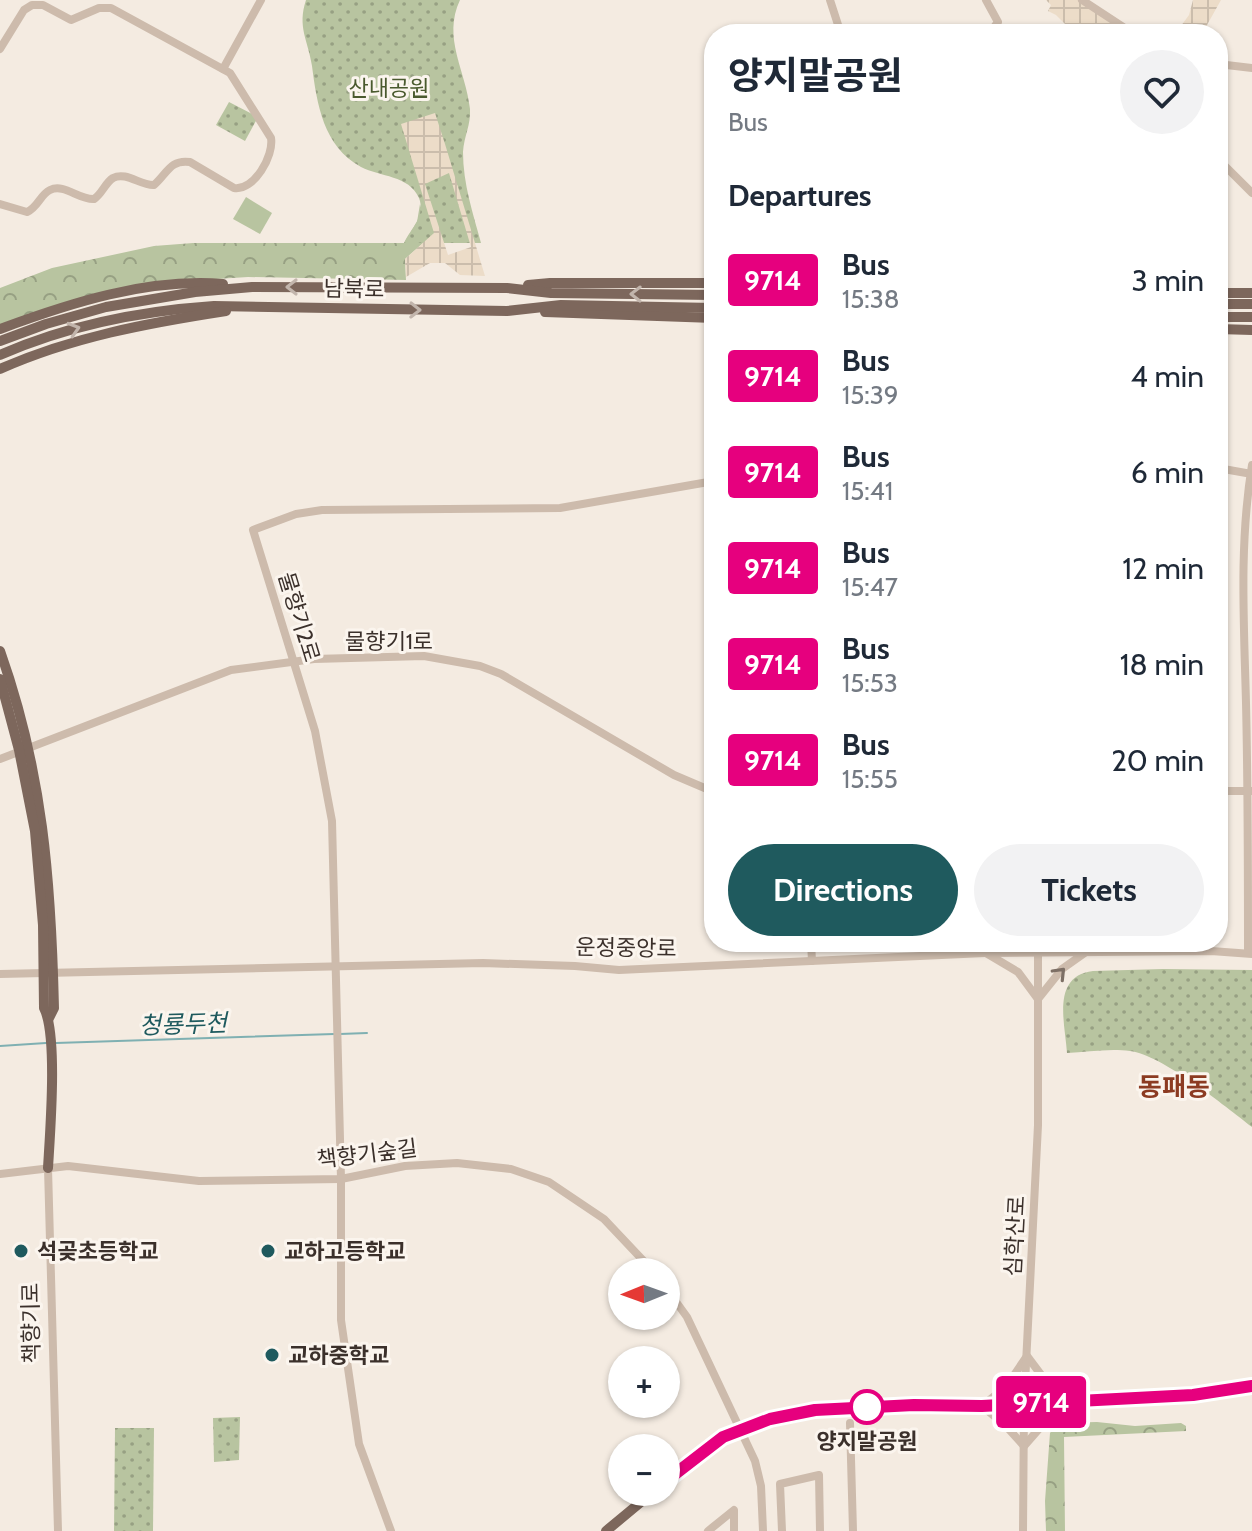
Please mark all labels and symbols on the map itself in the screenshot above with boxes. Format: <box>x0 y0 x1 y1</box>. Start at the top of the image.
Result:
park label: 산내공원 <box>349 75 429 102</box>
street label: 남북로 <box>323 275 385 303</box>
one-way arrow <box>285 278 298 296</box>
one-way arrow <box>629 285 642 302</box>
one-way arrow <box>409 301 422 318</box>
one-way arrow <box>66 322 80 338</box>
street label: 물향기2로 <box>273 569 325 665</box>
street label: 물향기1로 <box>345 628 433 655</box>
street label: 운정중앙로 <box>575 934 677 962</box>
one-way arrow <box>1050 968 1065 982</box>
water label: 청룡두천 <box>138 1008 231 1040</box>
district label: 동패동 <box>1138 1071 1210 1103</box>
street label: 책향기숲길 <box>315 1134 419 1174</box>
street label: 심학산로 <box>999 1195 1031 1277</box>
place label: 석곶초등학교 <box>37 1238 158 1265</box>
place label: 교하고등학교 <box>284 1238 405 1265</box>
marker: 석곶초등학교 <box>12 1242 30 1260</box>
marker: 교하고등학교 <box>259 1242 277 1260</box>
north arrow <box>608 1258 680 1330</box>
street label: 책향기로 <box>17 1282 45 1364</box>
place label: 교하중학교 <box>288 1342 389 1369</box>
marker: 교하중학교 <box>263 1346 281 1364</box>
line badge: 9714 <box>985 1376 1097 1428</box>
marker: 양지말공원 <box>850 1390 884 1424</box>
place label: 양지말공원 <box>816 1428 918 1455</box>

